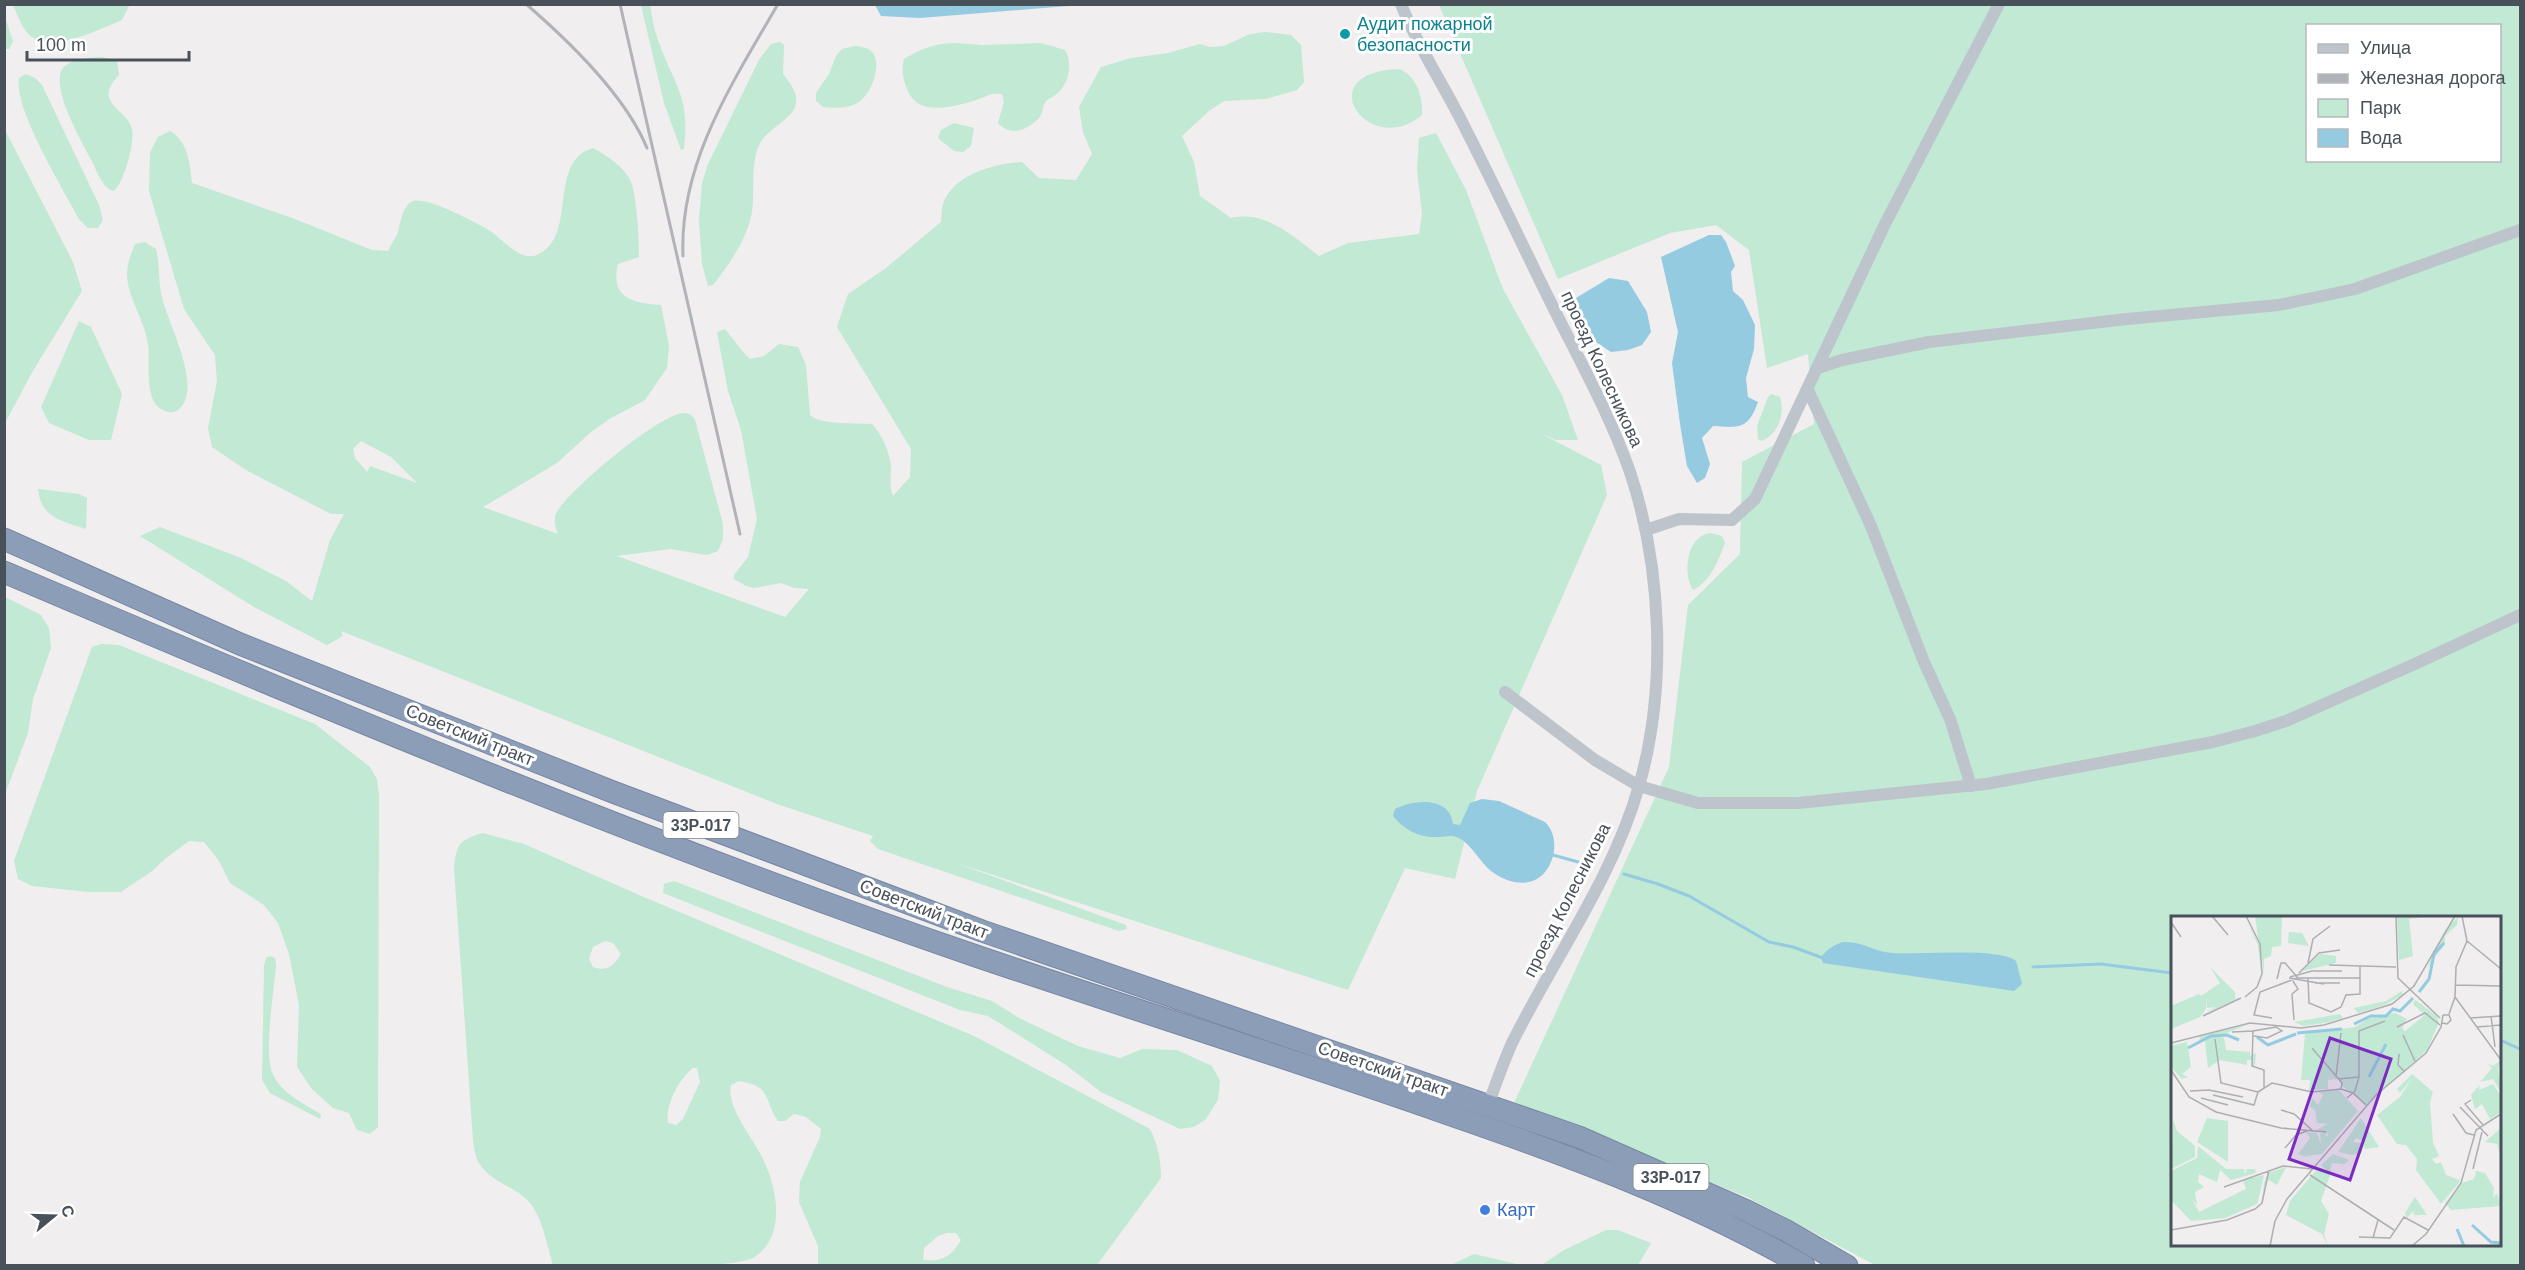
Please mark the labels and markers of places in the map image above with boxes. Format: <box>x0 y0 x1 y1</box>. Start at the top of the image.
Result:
place label: Аудит пожарной безопасности <box>1357 14 1493 55</box>
marker: Аудит пожарной безопасности <box>1338 27 1352 41</box>
place label: Карт <box>1497 1200 1535 1220</box>
marker: Карт <box>1478 1203 1492 1217</box>

